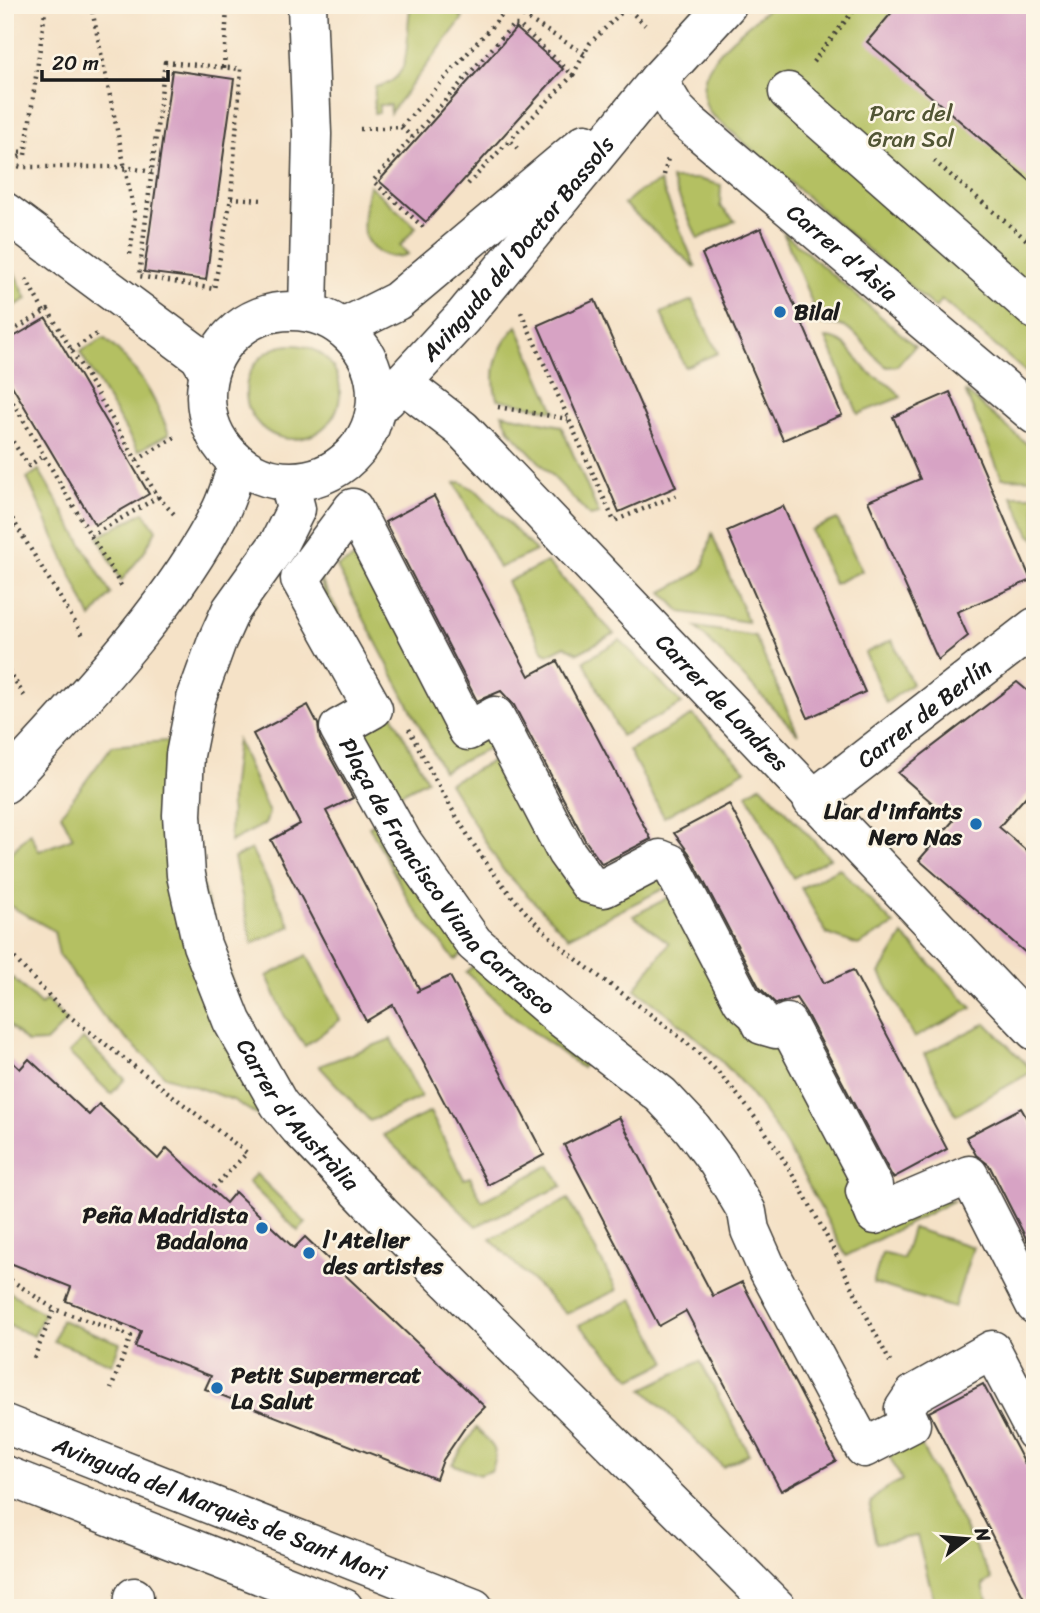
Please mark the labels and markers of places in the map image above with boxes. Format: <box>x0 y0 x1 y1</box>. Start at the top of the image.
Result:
place label: Bilal <box>794 292 841 333</box>
marker: Bilal <box>772 304 788 320</box>
place label: Llar d'infants Nero Nas <box>824 791 962 858</box>
marker: Llar d'infants Nero Nas <box>968 816 984 832</box>
place label: Peña Madridista Badalona <box>83 1195 248 1262</box>
marker: Peña Madridista Badalona <box>254 1220 270 1236</box>
place label: l'Atelier des artistes <box>322 1220 445 1287</box>
marker: l'Atelier des artistes <box>301 1245 317 1261</box>
place label: Petit Supermercat La Salut <box>231 1355 421 1422</box>
marker: Petit Supermercat La Salut <box>209 1380 225 1396</box>

